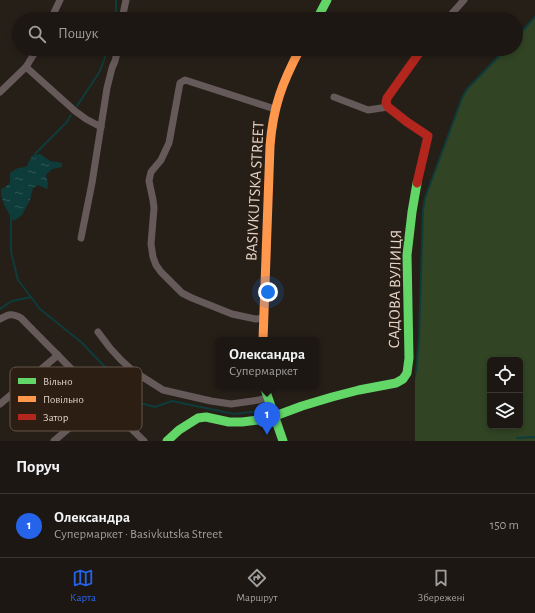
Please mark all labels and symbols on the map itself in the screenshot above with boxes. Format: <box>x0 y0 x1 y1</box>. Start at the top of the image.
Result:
street label: BASIVKUTSKA STREET <box>243 120 267 261</box>
street label: САДОВА ВУЛИЦЯ <box>386 229 404 349</box>
your location <box>258 282 278 302</box>
legend <box>10 367 142 431</box>
text: Вільно <box>43 376 73 387</box>
text: Повільно <box>43 394 84 405</box>
pin: 1 <box>254 402 280 435</box>
text: Затор <box>43 412 69 423</box>

